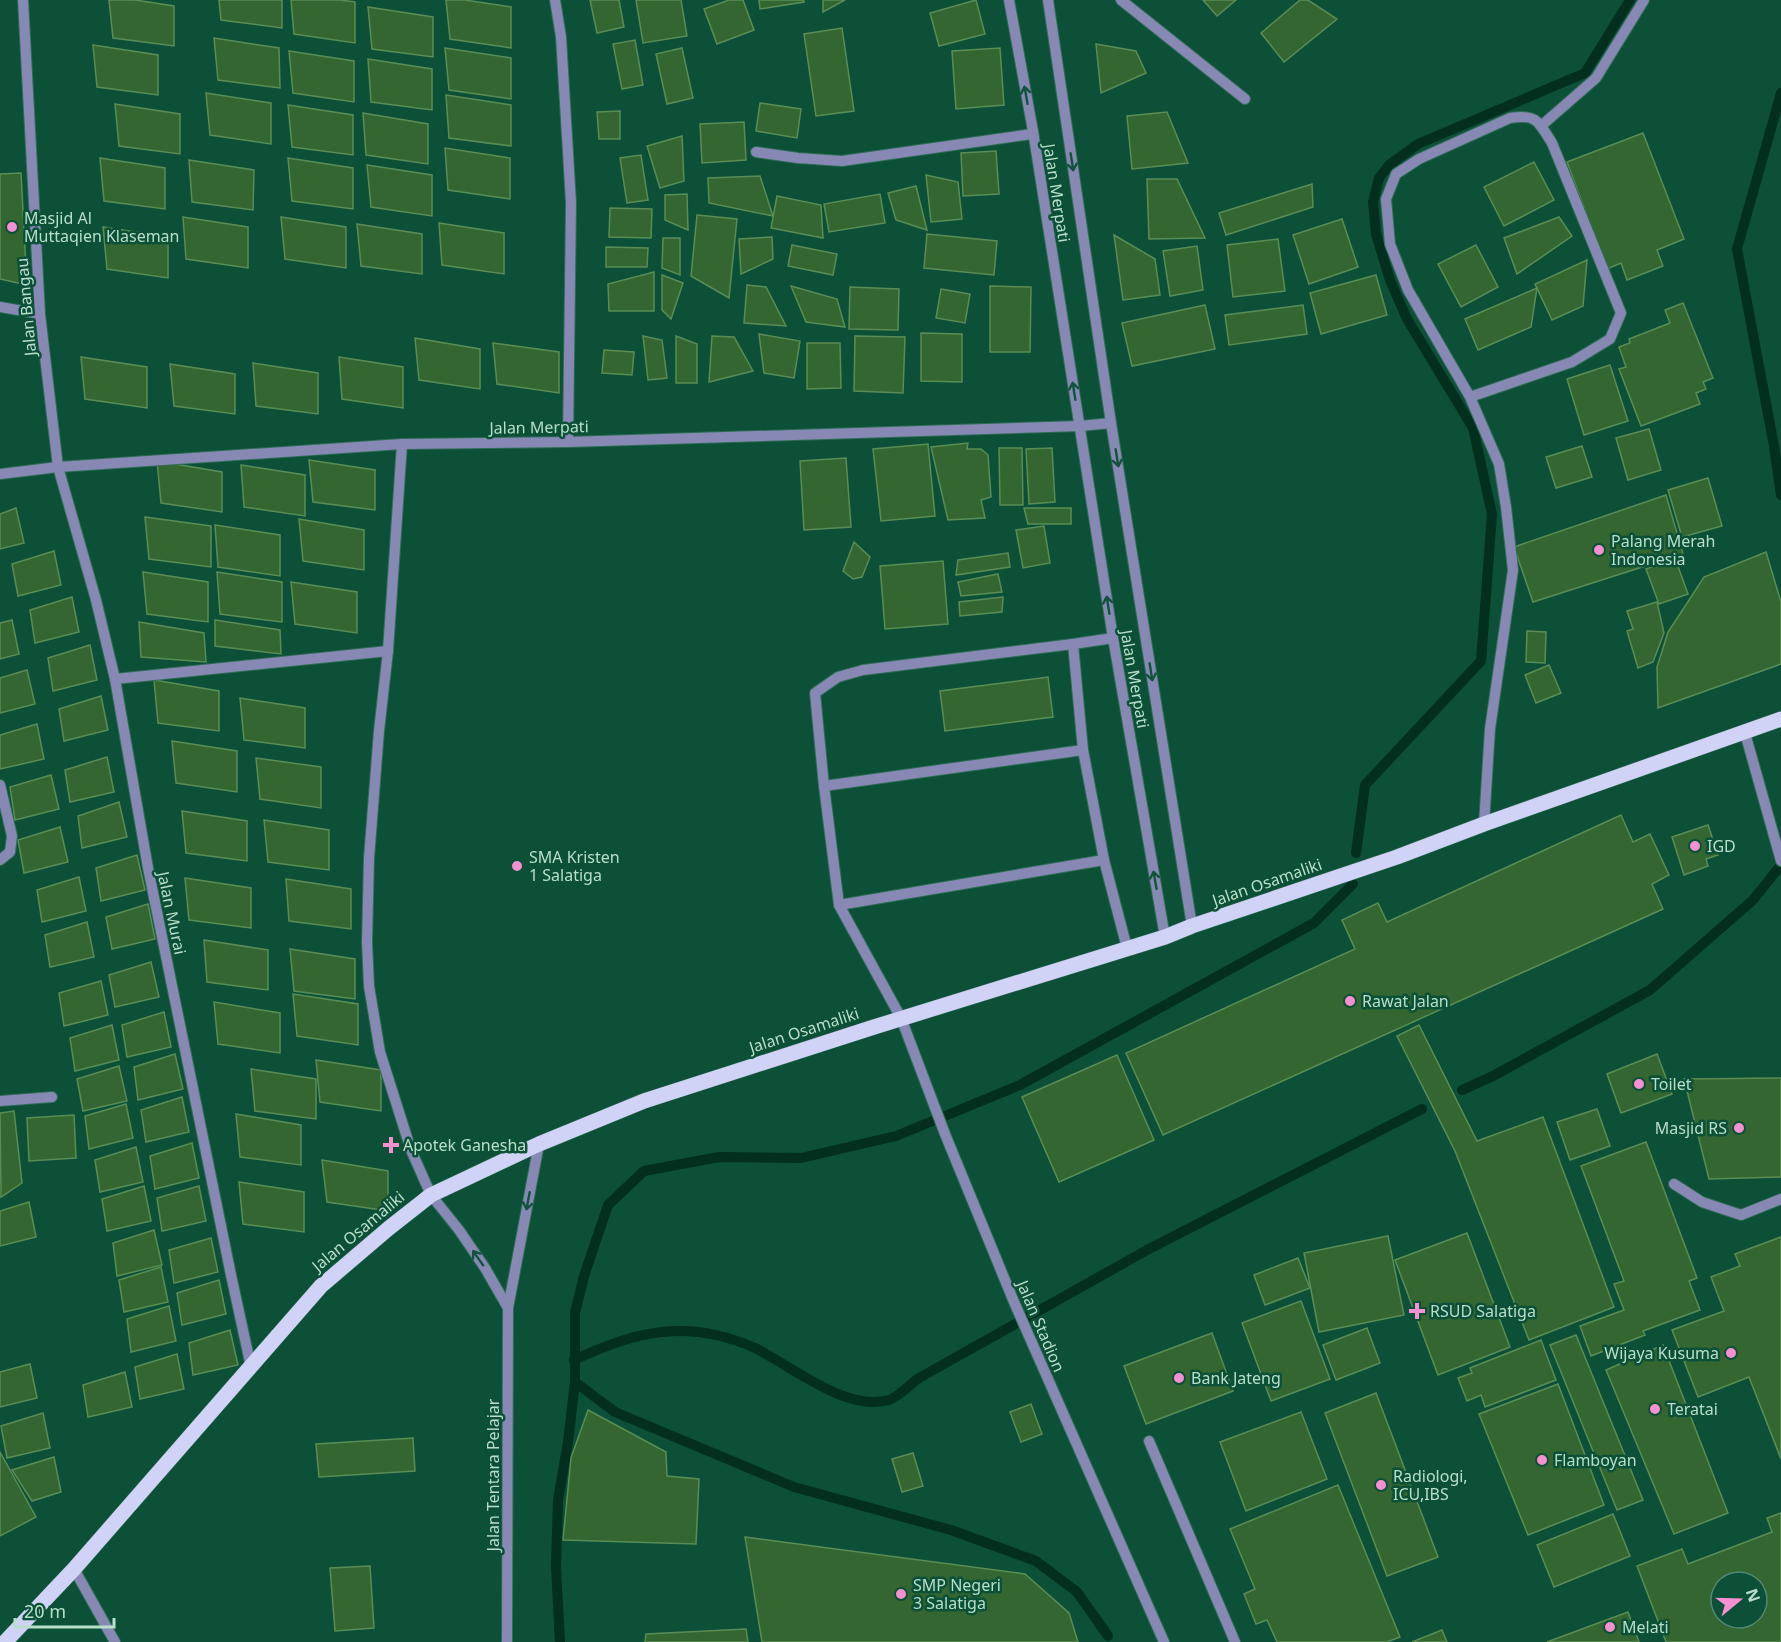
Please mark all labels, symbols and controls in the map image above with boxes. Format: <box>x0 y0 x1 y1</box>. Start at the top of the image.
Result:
one-way arrow <box>1020 86 1031 106</box>
street label: Jalan Merpati <box>1038 140 1076 244</box>
one-way arrow <box>1067 151 1078 171</box>
place label: Masjid Al Muttaqien Klaseman <box>24 207 180 247</box>
marker: Masjid Al Muttaqien Klaseman <box>5 220 19 234</box>
street label: Jalan Bangau <box>11 257 41 359</box>
one-way arrow <box>1069 382 1080 402</box>
street label: Jalan Merpati <box>487 415 589 439</box>
one-way arrow <box>1111 448 1122 468</box>
place label: Palang Merah Indonesia <box>1611 530 1715 570</box>
marker: Palang Merah Indonesia <box>1592 543 1606 557</box>
one-way arrow <box>1102 595 1113 615</box>
street label: Jalan Merpati <box>1115 626 1154 730</box>
one-way arrow <box>1146 661 1157 681</box>
place label: IGD <box>1707 835 1736 857</box>
marker: IGD <box>1688 839 1702 853</box>
place label: SMA Kristen 1 Salatiga <box>529 846 620 886</box>
street label: Jalan Osamaliki <box>1207 853 1325 912</box>
marker: SMA Kristen 1 Salatiga <box>510 859 524 873</box>
street label: Jalan Murai <box>152 868 192 957</box>
one-way arrow <box>1149 870 1160 890</box>
place label: Rawat Jalan <box>1362 990 1449 1012</box>
marker: Rawat Jalan <box>1343 994 1357 1008</box>
street label: Jalan Osamaliki <box>744 1002 862 1059</box>
place label: Toilet <box>1651 1073 1692 1095</box>
marker: Toilet <box>1632 1077 1646 1091</box>
place label: Masjid RS <box>1655 1117 1727 1139</box>
marker: Masjid RS <box>1732 1121 1746 1135</box>
place label: Apotek Ganesha <box>403 1134 526 1156</box>
marker: Apotek Ganesha <box>384 1138 398 1152</box>
street label: Jalan Osamaliki <box>306 1186 409 1278</box>
one-way arrow <box>522 1191 533 1211</box>
one-way arrow <box>472 1251 484 1267</box>
street label: Jalan Stadion <box>1011 1275 1070 1375</box>
place label: RSUD Salatiga <box>1430 1300 1536 1322</box>
marker: RSUD Salatiga <box>1408 1302 1426 1320</box>
place label: Wijaya Kusuma <box>1604 1342 1719 1364</box>
marker: Wijaya Kusuma <box>1724 1346 1738 1360</box>
place label: Bank Jateng <box>1191 1367 1281 1389</box>
marker: Bank Jateng <box>1172 1371 1186 1385</box>
street label: Jalan Tentara Pelajar <box>482 1398 504 1553</box>
place label: Teratai <box>1667 1398 1718 1420</box>
marker: Teratai <box>1648 1402 1662 1416</box>
place label: Flamboyan <box>1554 1449 1637 1471</box>
marker: Flamboyan <box>1535 1453 1549 1467</box>
place label: Radiologi, ICU,IBS <box>1393 1465 1468 1505</box>
marker: Radiologi, ICU,IBS <box>1374 1478 1388 1492</box>
north arrow <box>1709 1570 1769 1630</box>
place label: SMP Negeri 3 Salatiga <box>913 1574 1001 1614</box>
text: N <box>1741 1585 1766 1605</box>
marker: SMP Negeri 3 Salatiga <box>894 1587 908 1601</box>
scale bar <box>15 1591 114 1629</box>
text: 20 m <box>24 1599 66 1623</box>
place label: Melati <box>1622 1616 1669 1638</box>
marker: Melati <box>1603 1620 1617 1634</box>

